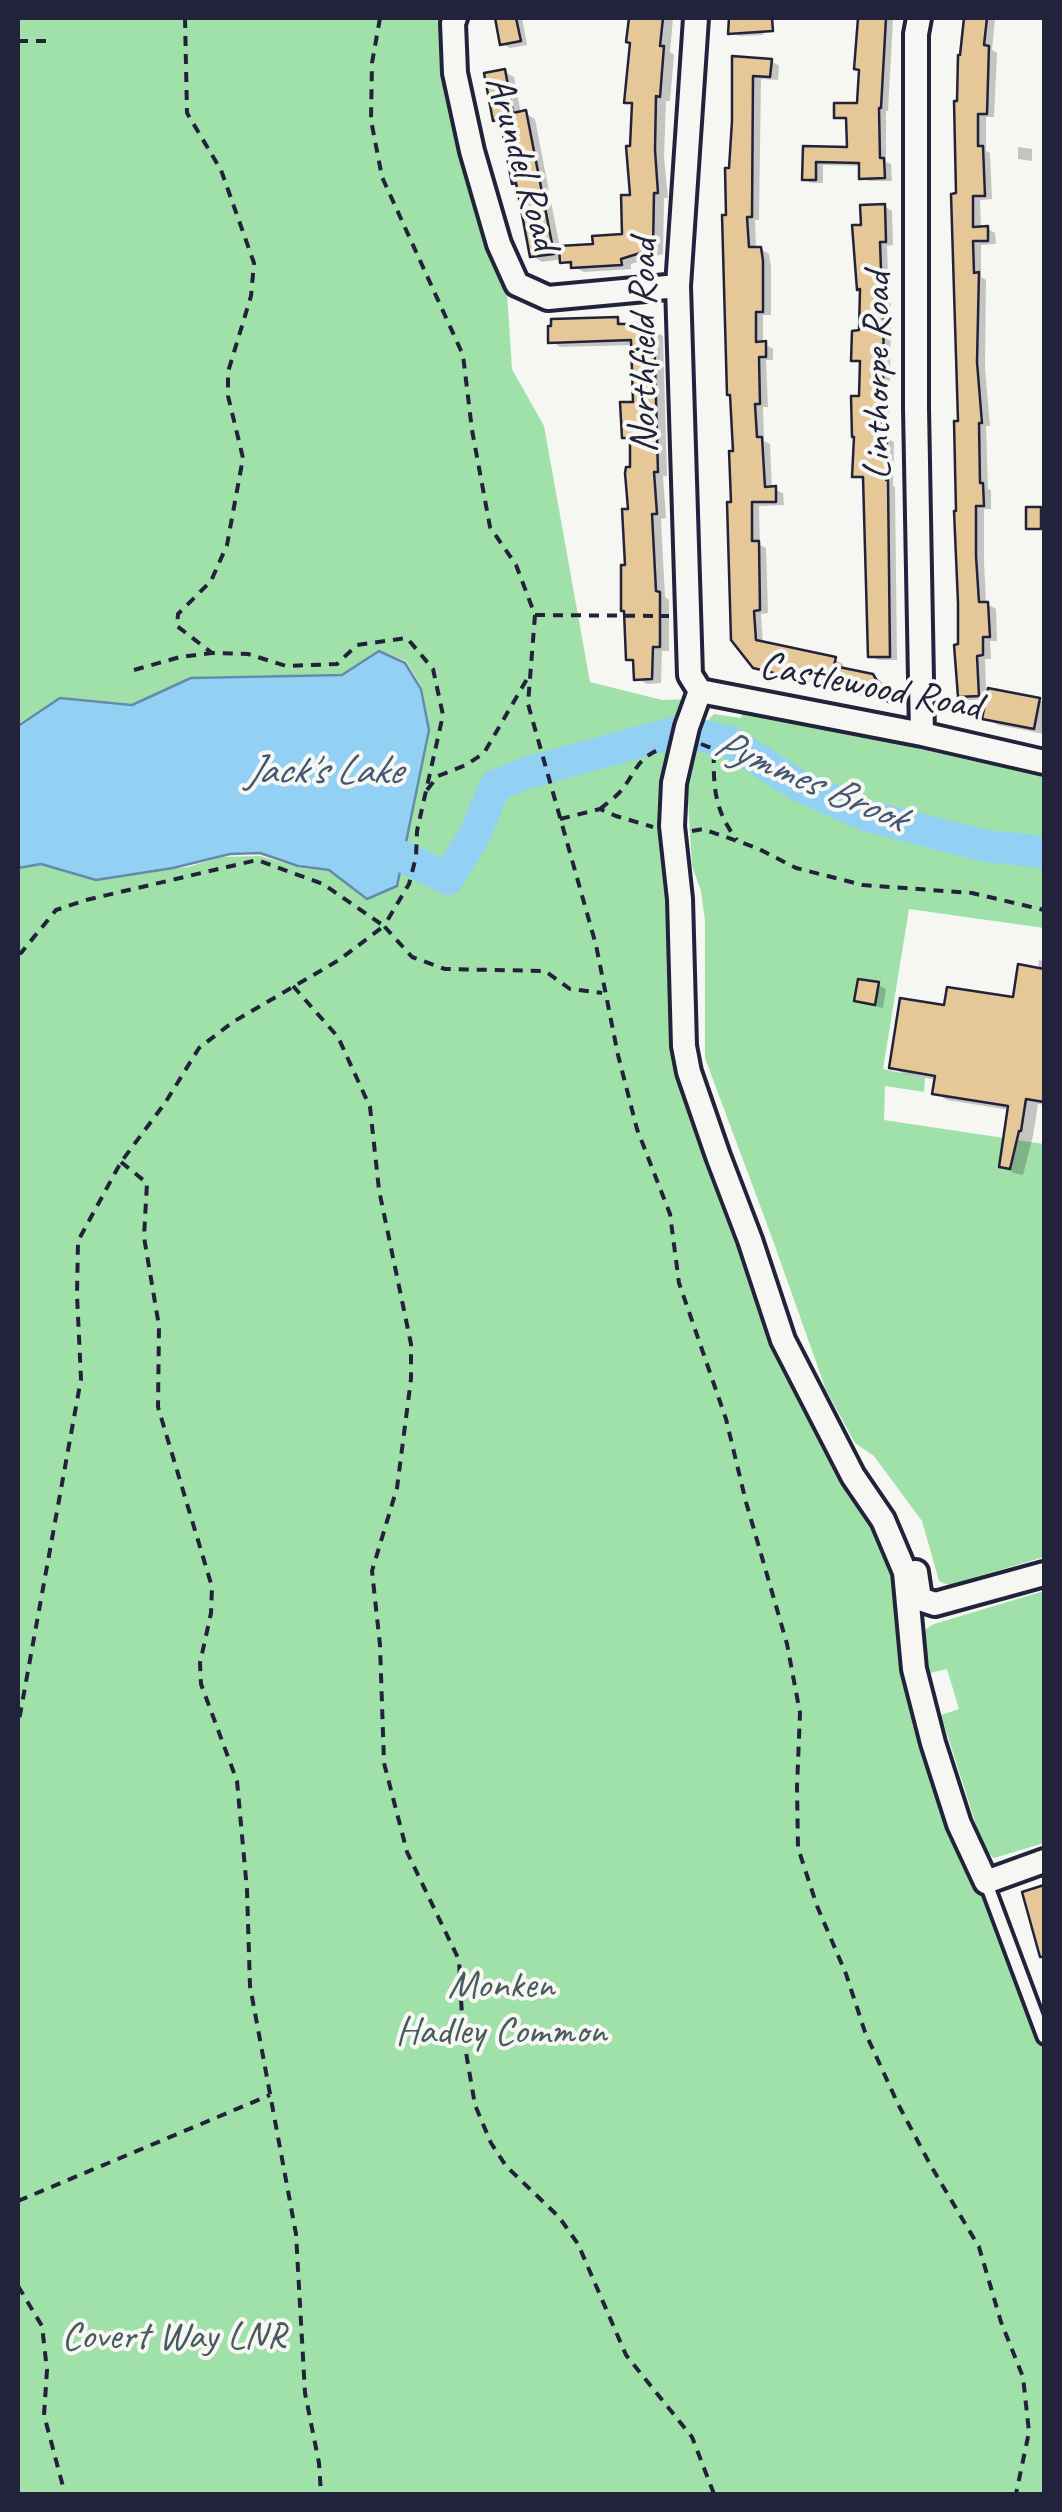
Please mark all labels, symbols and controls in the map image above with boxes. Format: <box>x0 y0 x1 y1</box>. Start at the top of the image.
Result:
street label: Arundel Road <box>473 70 569 256</box>
street label: Northfield Road <box>621 239 669 453</box>
street label: Linthorpe Road <box>855 272 903 480</box>
street label: Castlewood Road <box>755 642 985 732</box>
water label: Pymmes Brook <box>707 719 913 845</box>
water label: Jack's Lake <box>245 747 401 797</box>
park label: Monken Hadley Common <box>396 1963 606 2057</box>
park label: Covert Way LNR <box>62 2314 286 2362</box>

